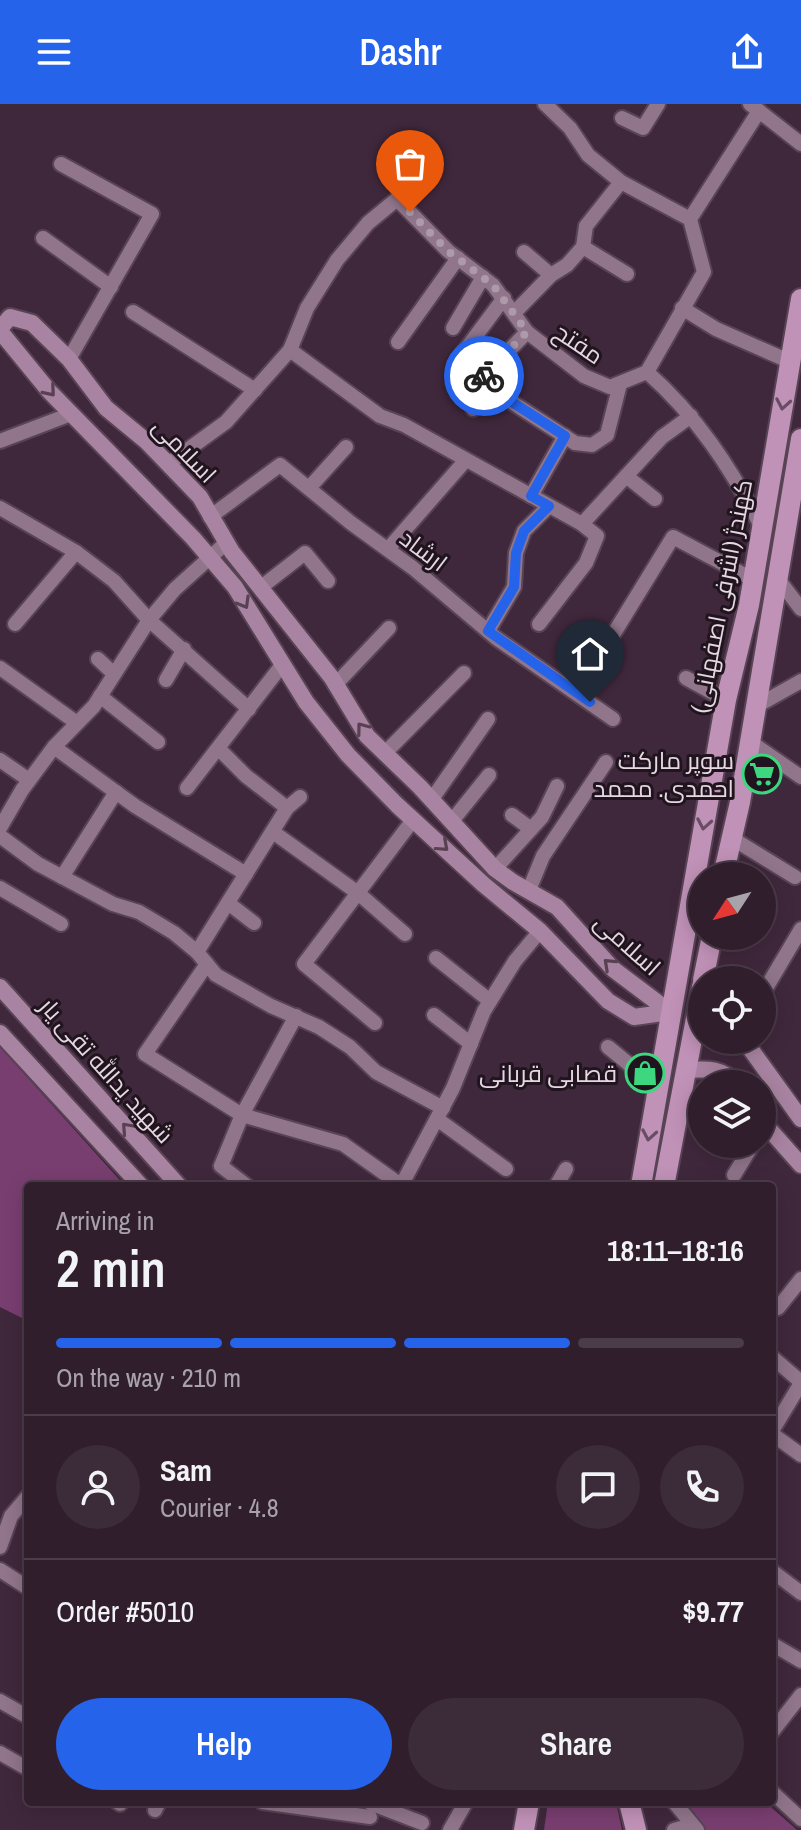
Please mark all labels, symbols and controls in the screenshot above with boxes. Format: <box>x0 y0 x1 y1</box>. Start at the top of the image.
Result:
text: Dashr <box>360 28 441 76</box>
icon: menu <box>32 30 76 74</box>
icon: share <box>725 30 769 74</box>
pin <box>376 130 444 212</box>
icon: bag <box>388 142 432 186</box>
street label: مفتح <box>548 315 610 372</box>
courier <box>444 336 524 416</box>
icon: bike <box>462 354 506 398</box>
one-way arrow <box>40 381 55 396</box>
one-way arrow <box>776 397 793 411</box>
street label: اسلامی <box>146 410 224 490</box>
street label: کهندژ (اشرفی اصفهانی) <box>683 477 759 715</box>
street label: ارشاد <box>394 522 454 578</box>
one-way arrow <box>234 594 250 609</box>
pin <box>556 620 624 702</box>
icon: home <box>568 632 612 676</box>
one-way arrow <box>358 722 372 737</box>
place label: سوپر مارکت احمدی. محمد <box>594 744 734 804</box>
supermarket icon: سوپر مارکت احمدی. محمد <box>741 753 783 795</box>
one-way arrow <box>696 817 713 831</box>
one-way arrow <box>433 837 448 851</box>
north arrow <box>688 862 776 950</box>
map controls <box>688 862 776 1158</box>
street label: اسلامی <box>588 906 668 982</box>
one-way arrow <box>603 960 618 974</box>
button: locate <box>688 966 776 1054</box>
street label: شهید یدالله تقی یار <box>32 989 181 1150</box>
shop icon: قصابی قربانی <box>624 1052 666 1094</box>
place label: قصابی قربانی <box>479 1057 617 1089</box>
button: layers <box>688 1070 776 1158</box>
one-way arrow <box>121 1123 136 1137</box>
one-way arrow <box>642 1129 659 1142</box>
text: Arriving in <box>56 1203 154 1238</box>
text: 18:11–18:16 <box>607 1230 744 1270</box>
text: 2 min <box>56 1233 166 1303</box>
text: On the way · 210 m <box>56 1360 241 1395</box>
button: person <box>56 1445 140 1529</box>
button: chat <box>556 1445 640 1529</box>
button: phone <box>660 1445 744 1529</box>
text: Sam <box>160 1450 212 1490</box>
text: Courier · 4.8 <box>160 1490 279 1525</box>
text: Order #5010 <box>56 1591 194 1631</box>
text: $9.77 <box>682 1591 744 1631</box>
button: Help <box>56 1698 392 1790</box>
button: Share <box>408 1698 744 1790</box>

